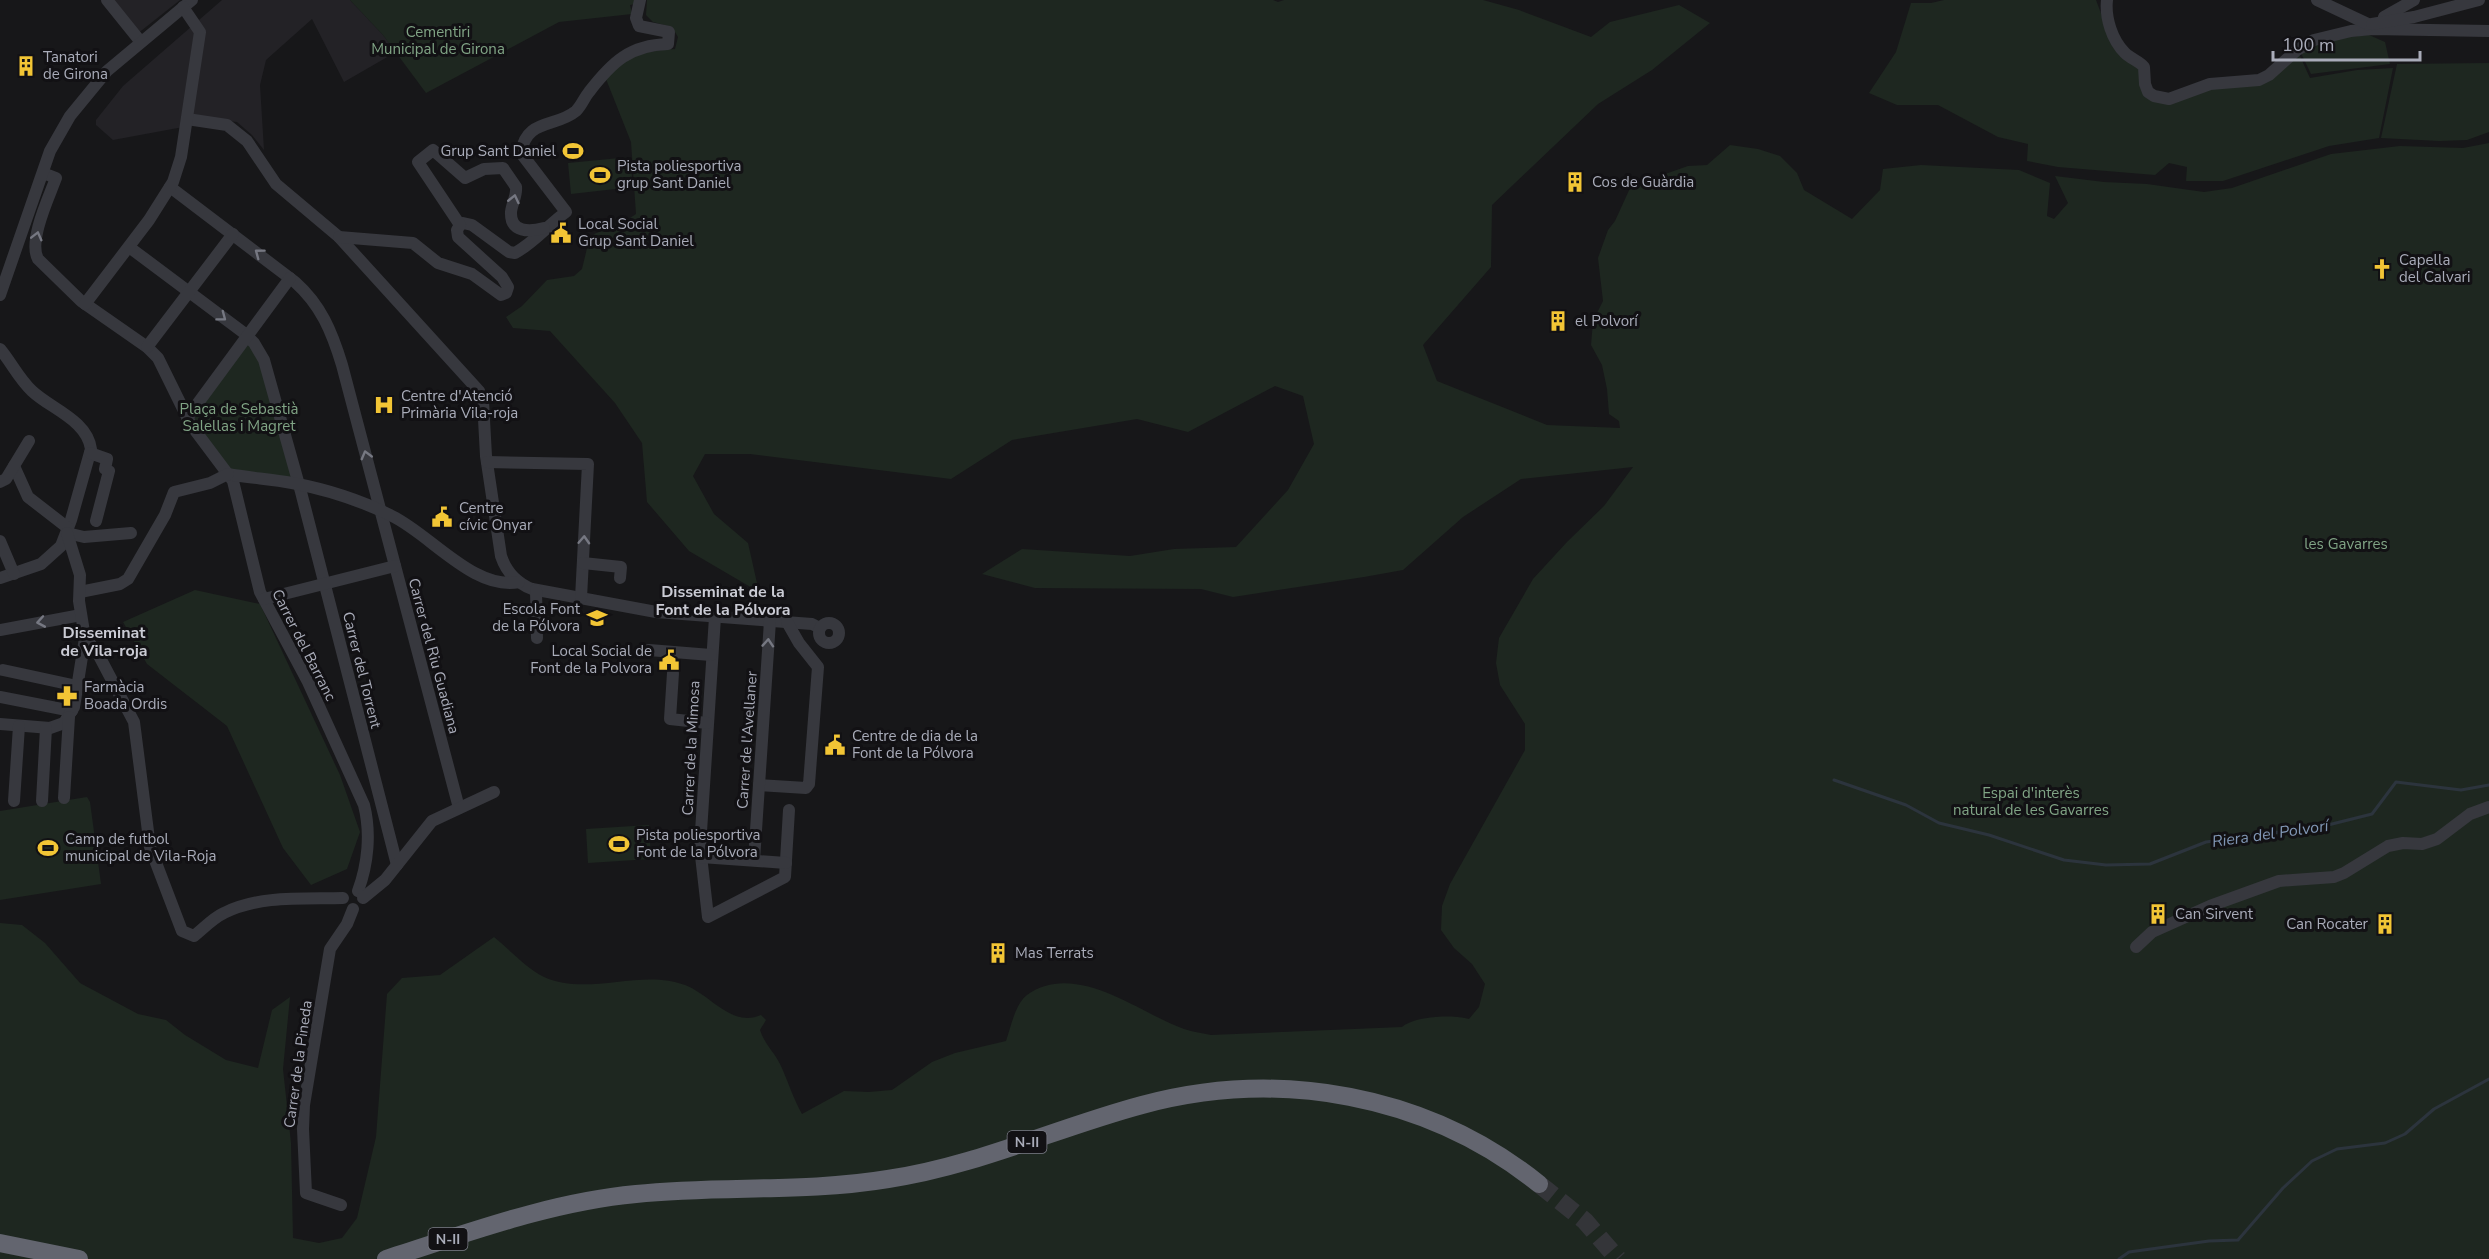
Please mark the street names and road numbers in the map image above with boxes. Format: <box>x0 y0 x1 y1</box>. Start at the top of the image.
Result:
street label: Carrer del Riu Guadiana <box>404 576 464 736</box>
street label: Carrer del Barranc <box>267 586 341 704</box>
street label: Carrer del Torrent <box>338 610 386 731</box>
street label: Carrer de l'Avellaner <box>732 670 762 810</box>
street label: Carrer de la Mimosa <box>677 680 705 816</box>
street label: Carrer de la Pineda <box>279 999 317 1129</box>
road number: N-II <box>1008 1131 1046 1153</box>
road number: N-II <box>428 1228 468 1250</box>

